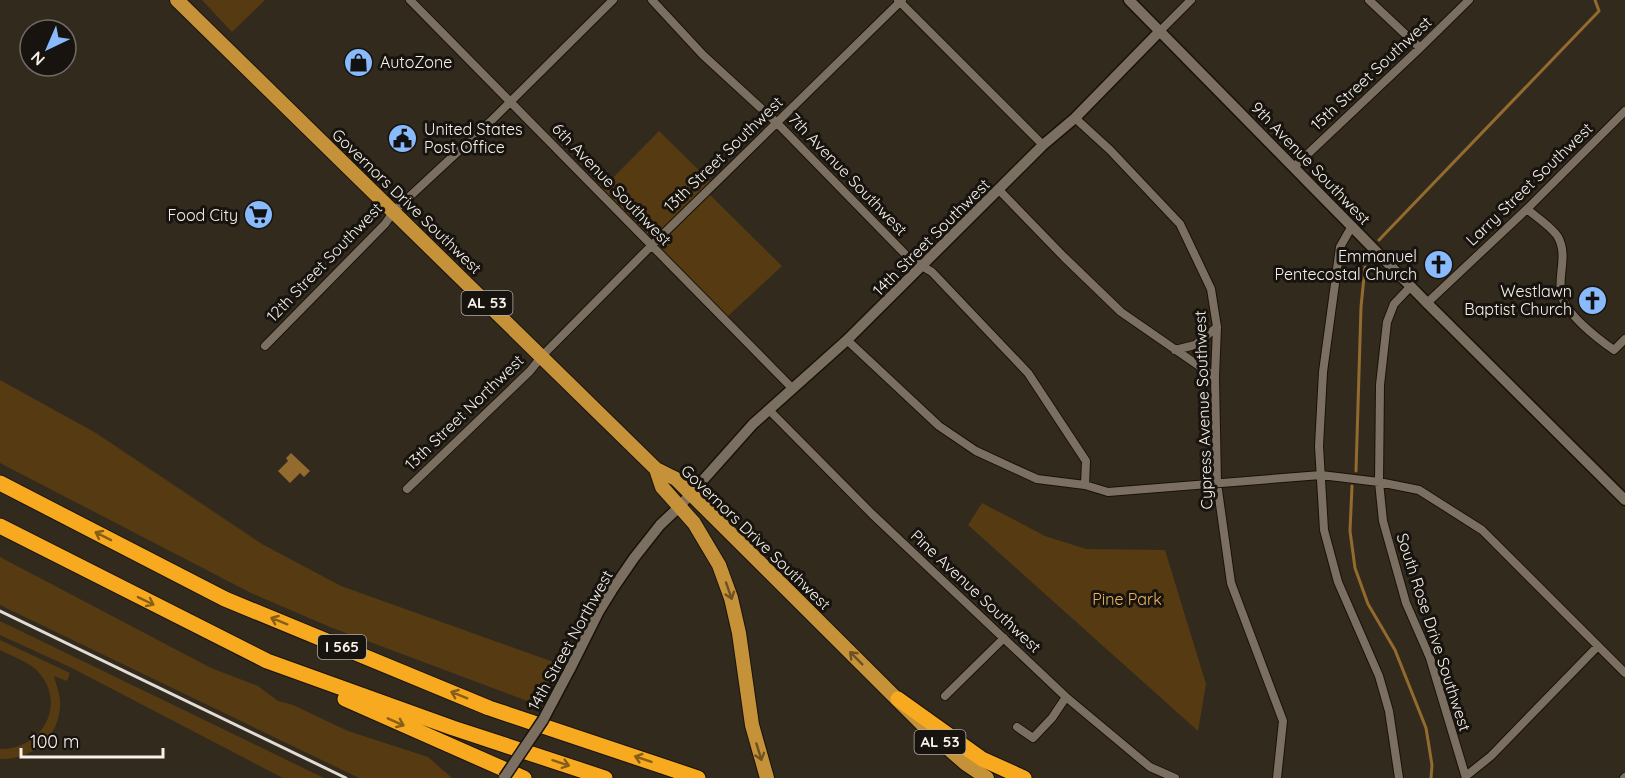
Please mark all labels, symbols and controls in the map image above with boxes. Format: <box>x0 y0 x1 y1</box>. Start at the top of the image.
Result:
street label: 15th Street Southwest <box>1306 12 1436 134</box>
north arrow <box>18 18 78 78</box>
shop icon: AutoZone <box>343 46 375 78</box>
text: N <box>26 48 49 70</box>
place label: AutoZone <box>380 52 452 72</box>
street label: 13th Street Southwest <box>659 92 787 216</box>
street label: 9th Avenue Southwest <box>1247 97 1375 229</box>
street label: 7th Avenue Southwest <box>784 109 912 239</box>
street label: 6th Avenue Southwest <box>548 118 676 250</box>
street label: Larry Street Southwest <box>1461 118 1597 250</box>
place label: United States Post Office <box>424 119 523 157</box>
public building icon: United States Post Office <box>387 122 419 154</box>
street label: Governors Drive Southwest <box>328 124 486 278</box>
street label: 14th Street Southwest <box>868 174 994 300</box>
street label: 12th Street Southwest <box>262 198 386 326</box>
supermarket icon: Food City <box>243 199 275 231</box>
place label: Food City <box>167 205 238 225</box>
place label: Emmanuel Pentecostal Church <box>1275 246 1417 284</box>
church icon: Emmanuel Pentecostal Church <box>1422 249 1454 281</box>
place label: Westlawn Baptist Church <box>1464 281 1572 319</box>
church icon: Westlawn Baptist Church <box>1577 284 1609 316</box>
road number: AL 53 <box>462 291 512 315</box>
street label: Cypress Avenue Southwest <box>1190 310 1216 510</box>
street label: 13th Street Northwest <box>400 350 528 474</box>
street label: Governors Drive Southwest <box>677 460 835 614</box>
street label: Pine Avenue Southwest <box>907 525 1045 657</box>
one-way arrow <box>94 530 112 542</box>
street label: South Rose Drive Southwest <box>1393 530 1475 734</box>
street label: 14th Street Northwest <box>523 566 617 714</box>
one-way arrow <box>724 582 735 600</box>
park label: Pine Park <box>1092 589 1162 609</box>
one-way arrow <box>136 595 154 607</box>
one-way arrow <box>270 615 288 626</box>
road number: I 565 <box>318 635 366 659</box>
one-way arrow <box>849 650 864 665</box>
one-way arrow <box>450 689 469 700</box>
one-way arrow <box>386 717 404 728</box>
scale bar <box>21 721 164 759</box>
text: 100 m <box>30 730 79 753</box>
road number: AL 53 <box>914 730 966 754</box>
one-way arrow <box>754 742 765 761</box>
one-way arrow <box>634 753 653 764</box>
one-way arrow <box>551 759 570 770</box>

